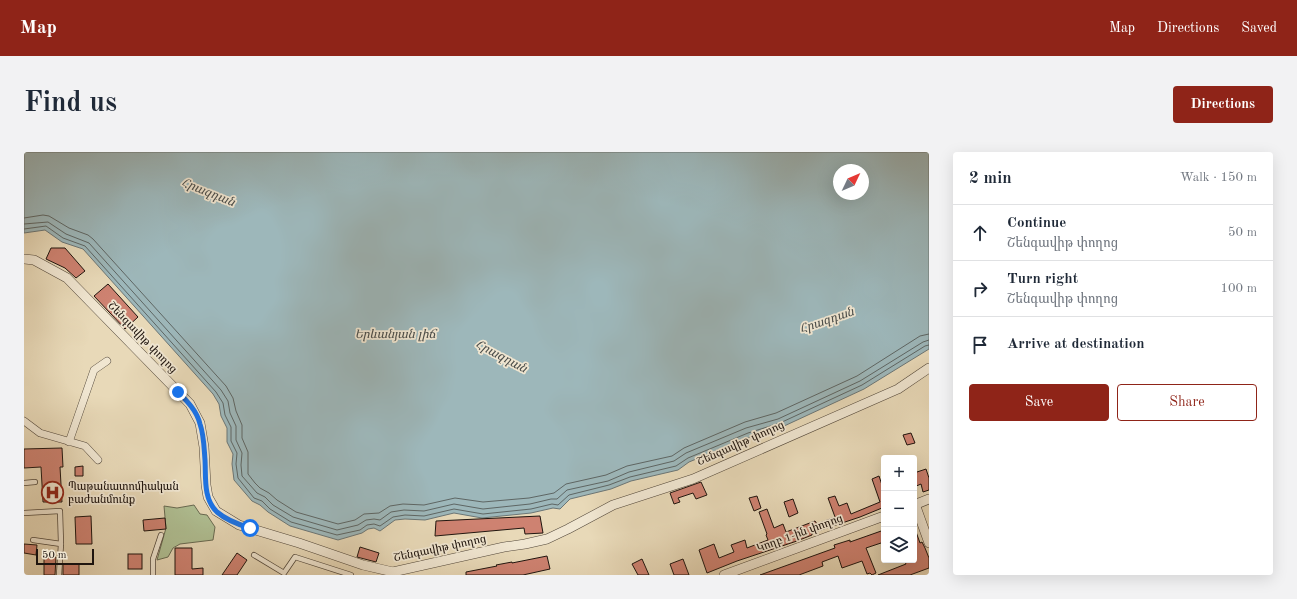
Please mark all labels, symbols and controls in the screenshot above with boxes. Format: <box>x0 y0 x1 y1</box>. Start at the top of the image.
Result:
text: Map <box>20 19 57 38</box>
text: Map <box>1109 21 1135 35</box>
text: Directions <box>1157 21 1219 35</box>
text: Saved <box>1241 21 1277 35</box>
button: Directions <box>1173 86 1273 123</box>
text: Find us <box>24 90 117 118</box>
north arrow <box>833 164 869 200</box>
text: 2 min <box>969 170 1012 187</box>
text: Walk · 150 m <box>1180 171 1257 184</box>
water label: Հրազդան <box>179 176 238 210</box>
text: Continue <box>1007 216 1066 231</box>
icon: ahead <box>969 222 991 244</box>
text: 50 m <box>1228 226 1257 239</box>
text: Շենգավիթ փողոց <box>1007 237 1118 250</box>
text: Turn right <box>1007 272 1078 287</box>
icon: right <box>969 278 991 300</box>
text: 100 m <box>1220 282 1257 295</box>
text: Շենգավիթ փողոց <box>1007 293 1118 306</box>
street label: Շենգավիթ փողոց <box>105 300 179 376</box>
water label: Հրազդան <box>798 305 857 337</box>
water label: Երևանյան լիճ <box>355 328 439 342</box>
icon: arrive <box>969 334 991 356</box>
text: Arrive at destination <box>1007 337 1145 352</box>
water label: Հրազդան <box>473 338 530 377</box>
route end <box>169 383 187 401</box>
button: Save <box>969 384 1109 421</box>
button: Share <box>1117 384 1257 421</box>
street label: Շենգավիթ փողոց <box>695 419 786 468</box>
map controls <box>881 455 917 563</box>
button: + <box>881 455 917 491</box>
hospital icon: Պաթանատոմիական բաժանմունք <box>39 480 65 506</box>
place label: Պաթանատոմիական բաժանմունք <box>68 481 179 506</box>
button: − <box>881 491 917 527</box>
street label: Կողբ 1-ին փողոց <box>755 512 844 555</box>
route start <box>241 519 259 537</box>
button: layers <box>881 527 917 563</box>
street label: Շենգավիթ փողոց <box>393 533 487 564</box>
scale bar <box>36 547 94 566</box>
text: 50 m <box>42 550 67 561</box>

